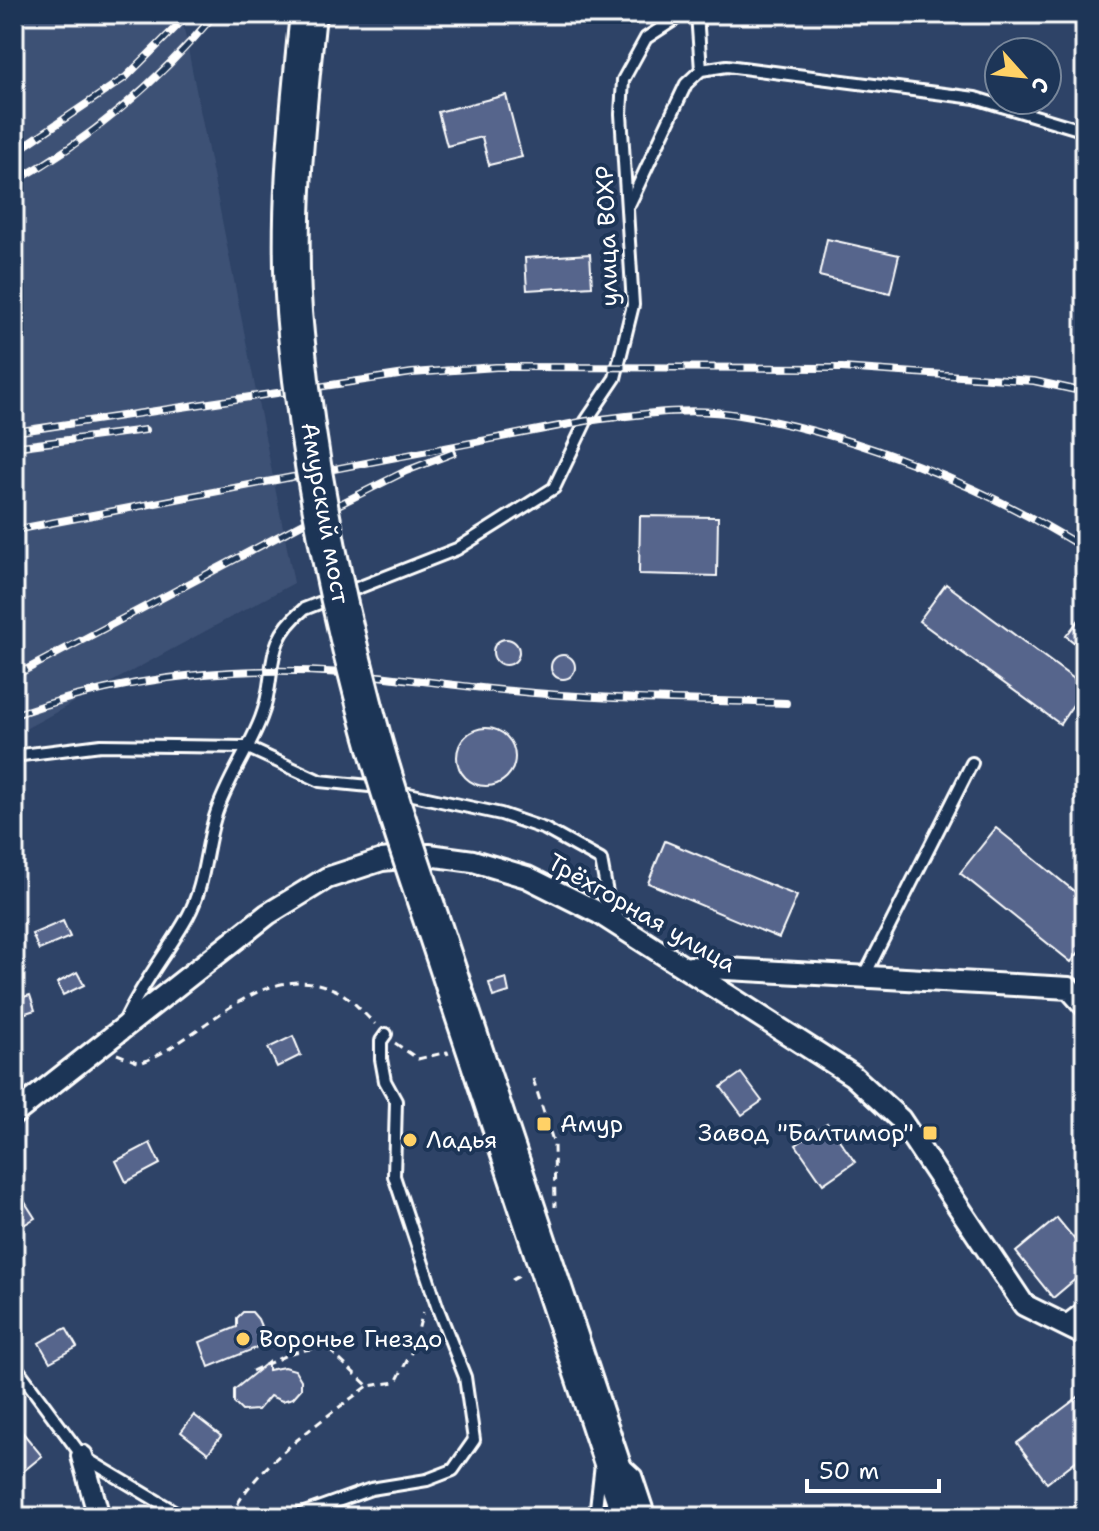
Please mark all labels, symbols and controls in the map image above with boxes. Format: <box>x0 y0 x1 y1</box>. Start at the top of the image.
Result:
north arrow <box>983 36 1063 116</box>
text: С <box>1024 72 1056 97</box>
street label: улица ВОХР <box>589 165 625 307</box>
street label: Амурский мост <box>293 420 357 607</box>
street label: Трёхгорная улица <box>542 846 742 980</box>
place label: Амур <box>560 1108 623 1140</box>
marker: Амур <box>535 1115 553 1133</box>
place label: Завод "Балтимор" <box>698 1117 914 1149</box>
place label: Ладья <box>426 1124 497 1156</box>
marker: Завод "Балтимор" <box>921 1124 939 1142</box>
marker: Ладья <box>401 1131 419 1149</box>
place label: Воронье Гнездо <box>259 1323 442 1355</box>
marker: Воронье Гнездо <box>234 1330 252 1348</box>
scale bar <box>807 1443 939 1493</box>
text: 50 m <box>819 1455 879 1487</box>

